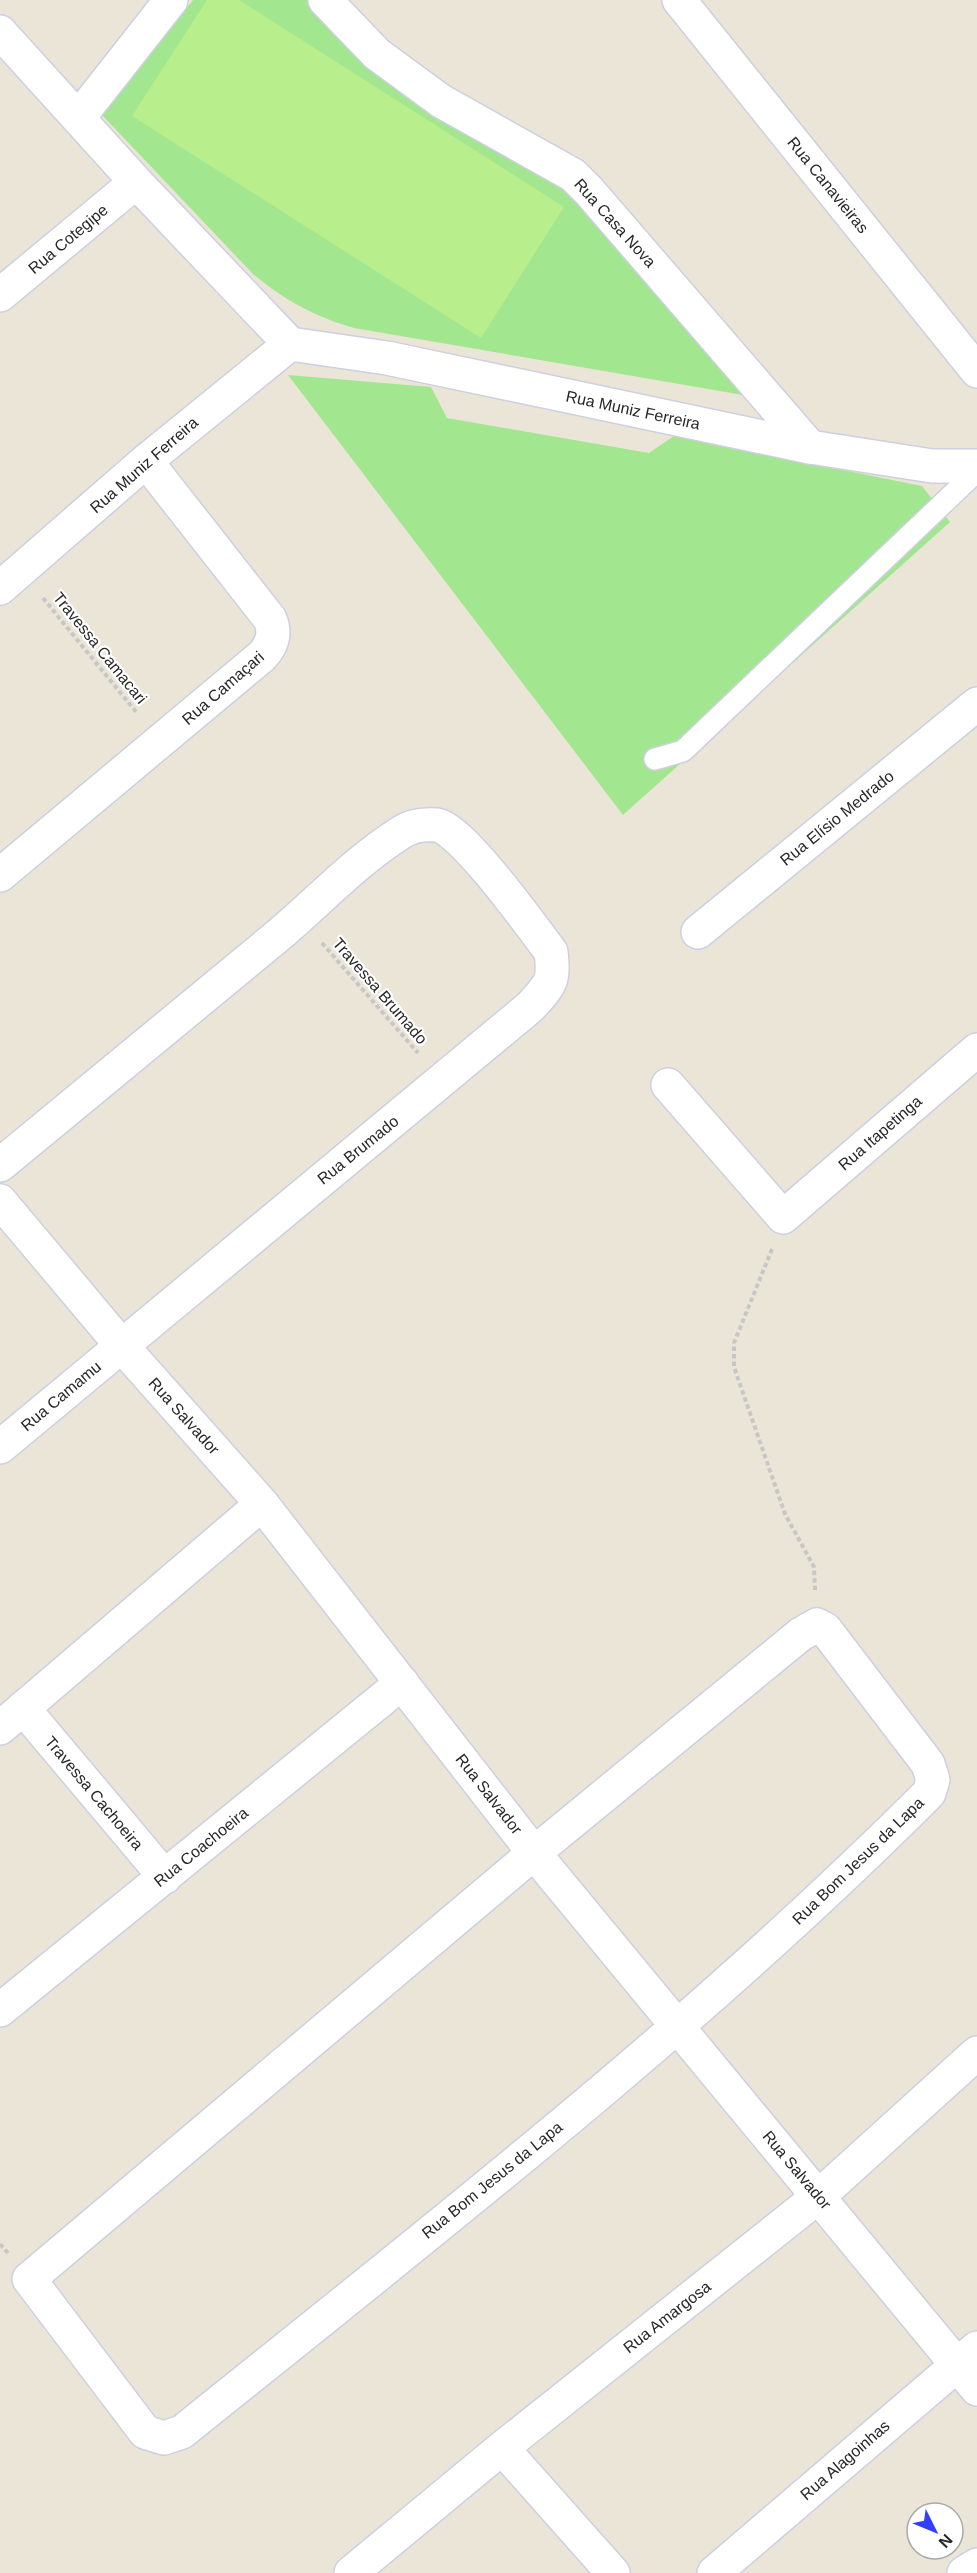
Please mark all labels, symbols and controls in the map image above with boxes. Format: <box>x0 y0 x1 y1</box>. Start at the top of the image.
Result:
street label: Rua Canavieiras <box>784 134 872 236</box>
street label: Rua Casa Nova <box>571 175 659 271</box>
street label: Rua Cotegipe <box>25 201 111 277</box>
street label: Rua Muniz Ferreira <box>564 387 702 433</box>
street label: Rua Muniz Ferreira <box>87 414 201 516</box>
street label: Travessa Camacari <box>50 589 150 707</box>
street label: Rua Camaçari <box>179 648 267 728</box>
street label: Rua Elísio Medrado <box>777 767 897 869</box>
street label: Travessa Brumado <box>329 935 431 1047</box>
street label: Rua Itapetinga <box>835 1092 925 1174</box>
street label: Rua Brumado <box>314 1112 402 1188</box>
street label: Rua Camamu <box>18 1358 104 1434</box>
street label: Rua Salvador <box>145 1374 223 1458</box>
street label: Travessa Cachoeira <box>42 1733 146 1853</box>
street label: Rua Salvador <box>452 1751 526 1838</box>
street label: Rua Bom Jesus da Lapa <box>789 1794 927 1928</box>
street label: Rua Coachoeira <box>151 1804 251 1890</box>
street label: Rua Bom Jesus da Lapa <box>419 2118 566 2242</box>
street label: Rua Salvador <box>759 2127 835 2213</box>
street label: Rua Amargosa <box>620 2278 714 2356</box>
street label: Rua Alagoinhas <box>797 2417 893 2503</box>
north arrow <box>905 2501 965 2561</box>
text: N <box>935 2531 956 2551</box>

